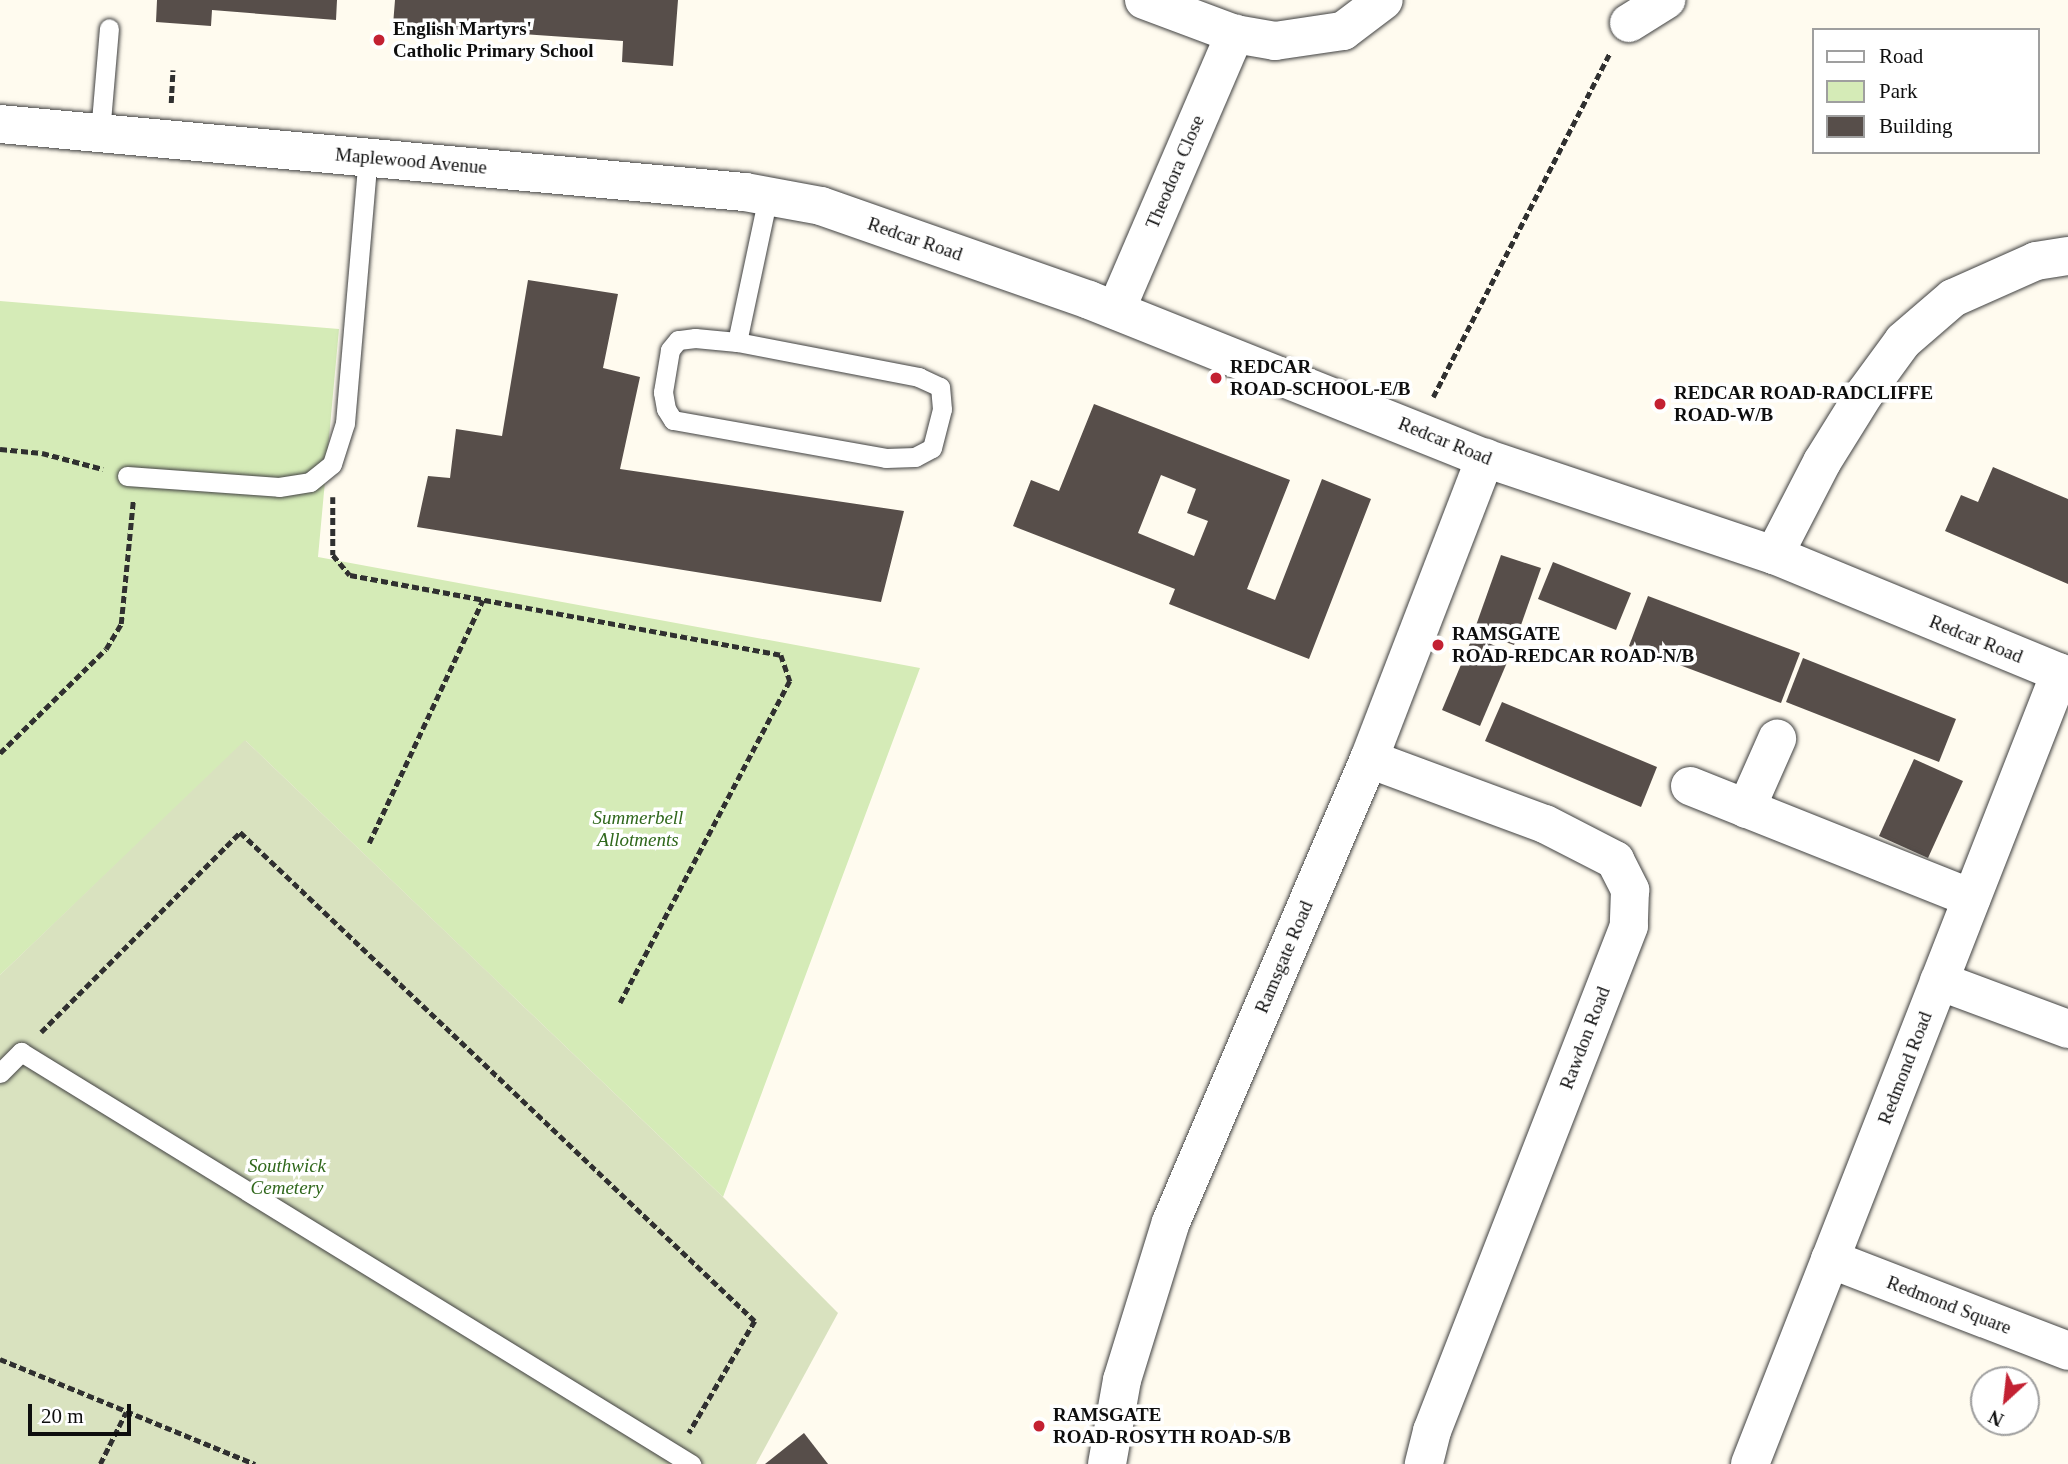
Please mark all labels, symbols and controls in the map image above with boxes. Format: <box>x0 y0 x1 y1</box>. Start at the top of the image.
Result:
place label: English Martyrs' Catholic Primary School <box>393 18 594 62</box>
legend <box>1812 28 2040 154</box>
marker: English Martyrs' Catholic Primary School <box>371 32 387 48</box>
text: Road <box>1879 44 1923 68</box>
text: Park <box>1879 79 1918 103</box>
street label: Theodora Close <box>1141 112 1209 232</box>
text: Building <box>1879 114 1953 138</box>
street label: Maplewood Avenue <box>334 143 488 179</box>
street label: Redcar Road <box>865 212 965 266</box>
place label: REDCAR ROAD-SCHOOL-E/B <box>1230 356 1411 400</box>
marker: REDCAR ROAD-SCHOOL-E/B <box>1208 370 1224 386</box>
place label: REDCAR ROAD-RADCLIFFE ROAD-W/B <box>1674 382 1933 426</box>
marker: REDCAR ROAD-RADCLIFFE ROAD-W/B <box>1652 396 1668 412</box>
street label: Redcar Road <box>1395 412 1495 470</box>
street label: Redcar Road <box>1926 610 2026 668</box>
place label: RAMSGATE ROAD-REDCAR ROAD-N/B <box>1452 623 1694 667</box>
marker: RAMSGATE ROAD-REDCAR ROAD-N/B <box>1430 637 1446 653</box>
park label: Summerbell Allotments <box>593 807 683 851</box>
street label: Ramsgate Road <box>1250 897 1318 1017</box>
street label: Rawdon Road <box>1555 983 1615 1093</box>
street label: Redmond Road <box>1873 1008 1937 1128</box>
park label: Southwick Cemetery <box>248 1155 326 1199</box>
street label: Redmond Square <box>1884 1271 2014 1339</box>
north arrow <box>1970 1366 2040 1436</box>
scale bar <box>32 1390 135 1434</box>
text: 20 m <box>41 1404 84 1428</box>
place label: RAMSGATE ROAD-ROSYTH ROAD-S/B <box>1053 1404 1291 1448</box>
text: N <box>1985 1406 2007 1431</box>
marker: RAMSGATE ROAD-ROSYTH ROAD-S/B <box>1031 1418 1047 1434</box>

